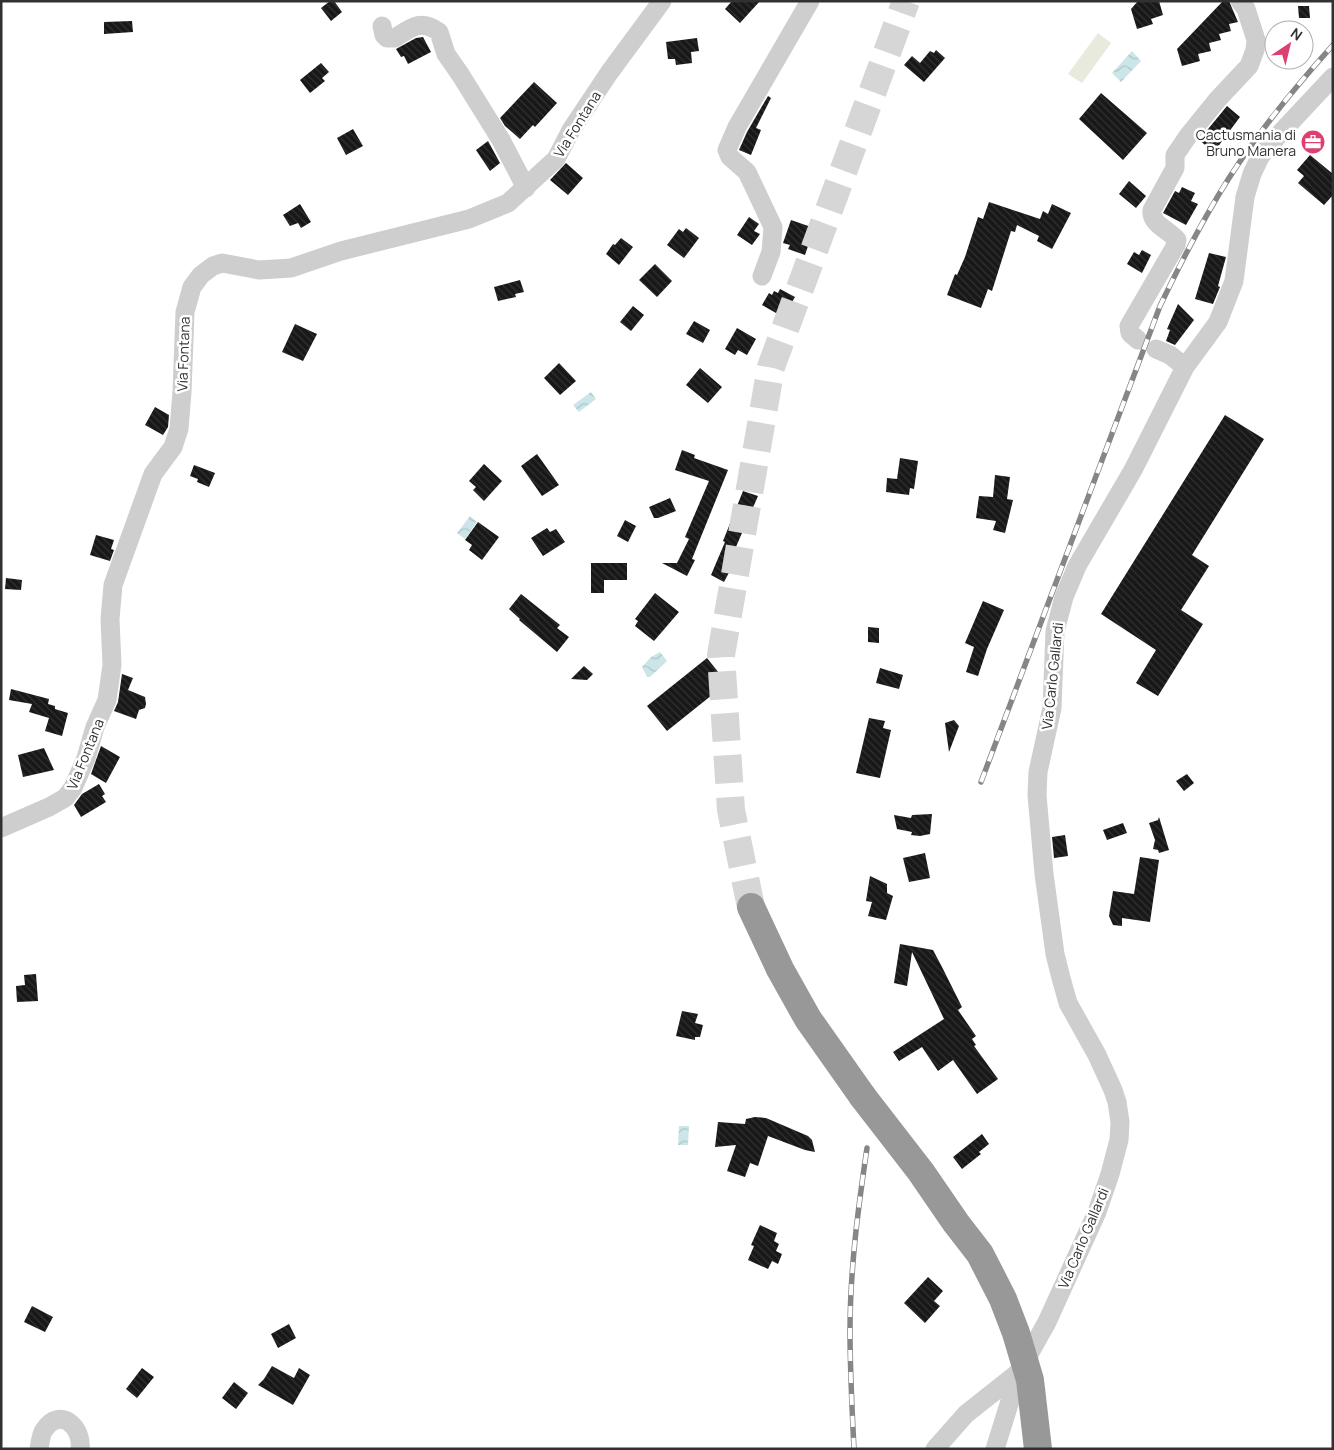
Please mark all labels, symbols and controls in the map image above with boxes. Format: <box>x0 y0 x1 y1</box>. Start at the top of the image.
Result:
north arrow <box>1264 20 1314 70</box>
text: N <box>1287 23 1306 45</box>
street label: Via Fontana <box>549 87 605 161</box>
place label: Cactusmania di Bruno Manera <box>1196 125 1296 160</box>
office icon: Cactusmania di Bruno Manera <box>1300 129 1326 155</box>
street label: Via Fontana <box>172 316 194 392</box>
street label: Via Carlo Gallardi <box>1037 621 1067 731</box>
street label: Via Fontana <box>62 716 108 792</box>
street label: Via Carlo Gallardi <box>1053 1185 1113 1291</box>

